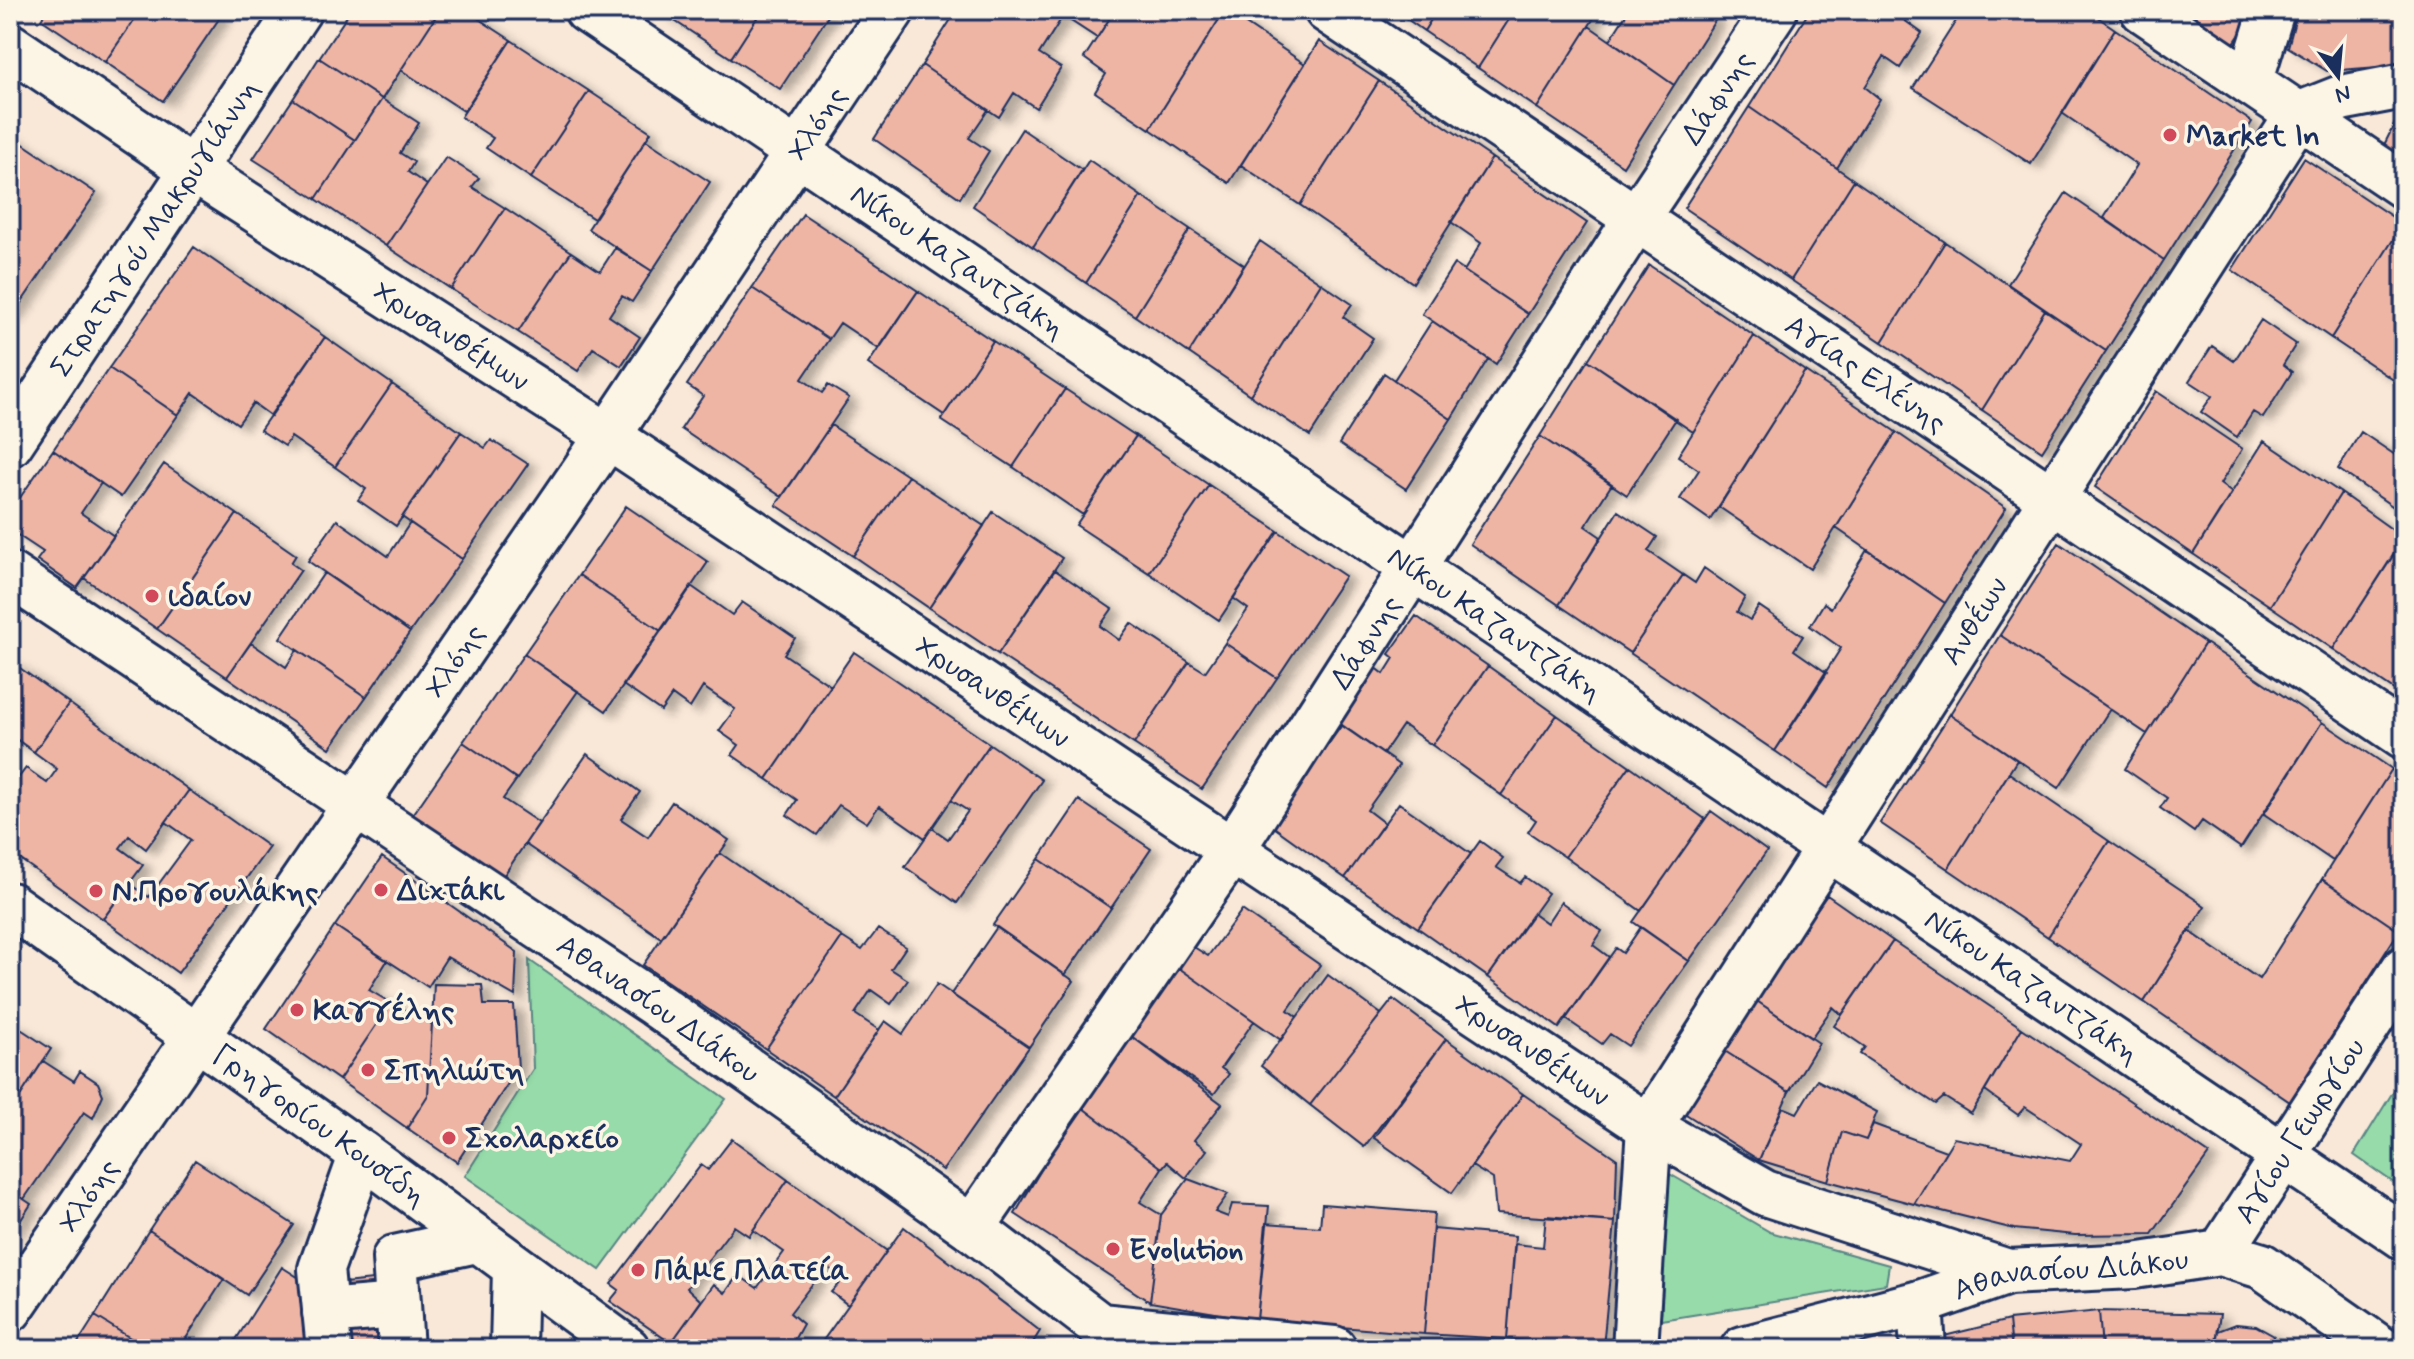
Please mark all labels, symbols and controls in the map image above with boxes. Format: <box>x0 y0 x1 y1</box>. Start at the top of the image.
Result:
north arrow <box>2298 36 2378 116</box>
street label: Δάφνης <box>1673 44 1763 153</box>
street label: Στρατηγού Μακρυγιάννη <box>42 72 269 385</box>
text: N <box>2332 78 2354 109</box>
street label: Χλόης <box>779 79 857 169</box>
place label: Market In <box>2186 117 2320 156</box>
marker: Market In <box>2161 126 2179 144</box>
street label: Νίκου Καζαντζάκη <box>842 175 1072 348</box>
street label: Χρυσανθέμων <box>365 272 536 401</box>
street label: Αγίας Ελένης <box>1777 306 1953 443</box>
street label: Νίκου Καζαντζάκη <box>1379 538 1609 711</box>
street label: Ανθέων <box>1932 570 2018 673</box>
place label: ιδαίον <box>168 578 251 617</box>
marker: ιδαίον <box>143 587 161 605</box>
street label: Δάφνης <box>1322 588 1411 697</box>
street label: Χλόης <box>416 617 495 706</box>
street label: Χρυσανθέμων <box>907 627 1077 758</box>
place label: Διχτάκι <box>396 872 505 911</box>
place label: Ν.Προγουλάκης <box>112 873 318 912</box>
marker: Διχτάκι <box>372 881 390 899</box>
marker: Ν.Προγουλάκης <box>87 882 105 900</box>
street label: Νίκου Καζαντζάκη <box>1916 901 2147 1074</box>
street label: Αθανασίου Διάκου <box>549 926 767 1093</box>
street label: Χρυσανθέμων <box>1447 986 1617 1117</box>
place label: Καγγέλης <box>313 992 454 1031</box>
marker: Καγγέλης <box>288 1001 306 1019</box>
street label: Αγίου Γεωργίου <box>2226 1031 2375 1231</box>
street label: Γρηγορίου Κουσίδη <box>204 1036 434 1216</box>
place label: Σπηλιώτη <box>384 1052 524 1091</box>
marker: Σπηλιώτη <box>359 1061 377 1079</box>
place label: Σχολαρχείο <box>465 1120 619 1159</box>
marker: Σχολαρχείο <box>440 1129 458 1147</box>
street label: Χλόης <box>50 1151 128 1241</box>
place label: Evolution <box>1129 1231 1244 1270</box>
marker: Evolution <box>1104 1240 1122 1258</box>
street label: Αθανασίου Διάκου <box>1948 1240 2191 1311</box>
place label: Πάμε Πλατεία <box>654 1252 849 1291</box>
marker: Πάμε Πλατεία <box>629 1261 647 1279</box>

